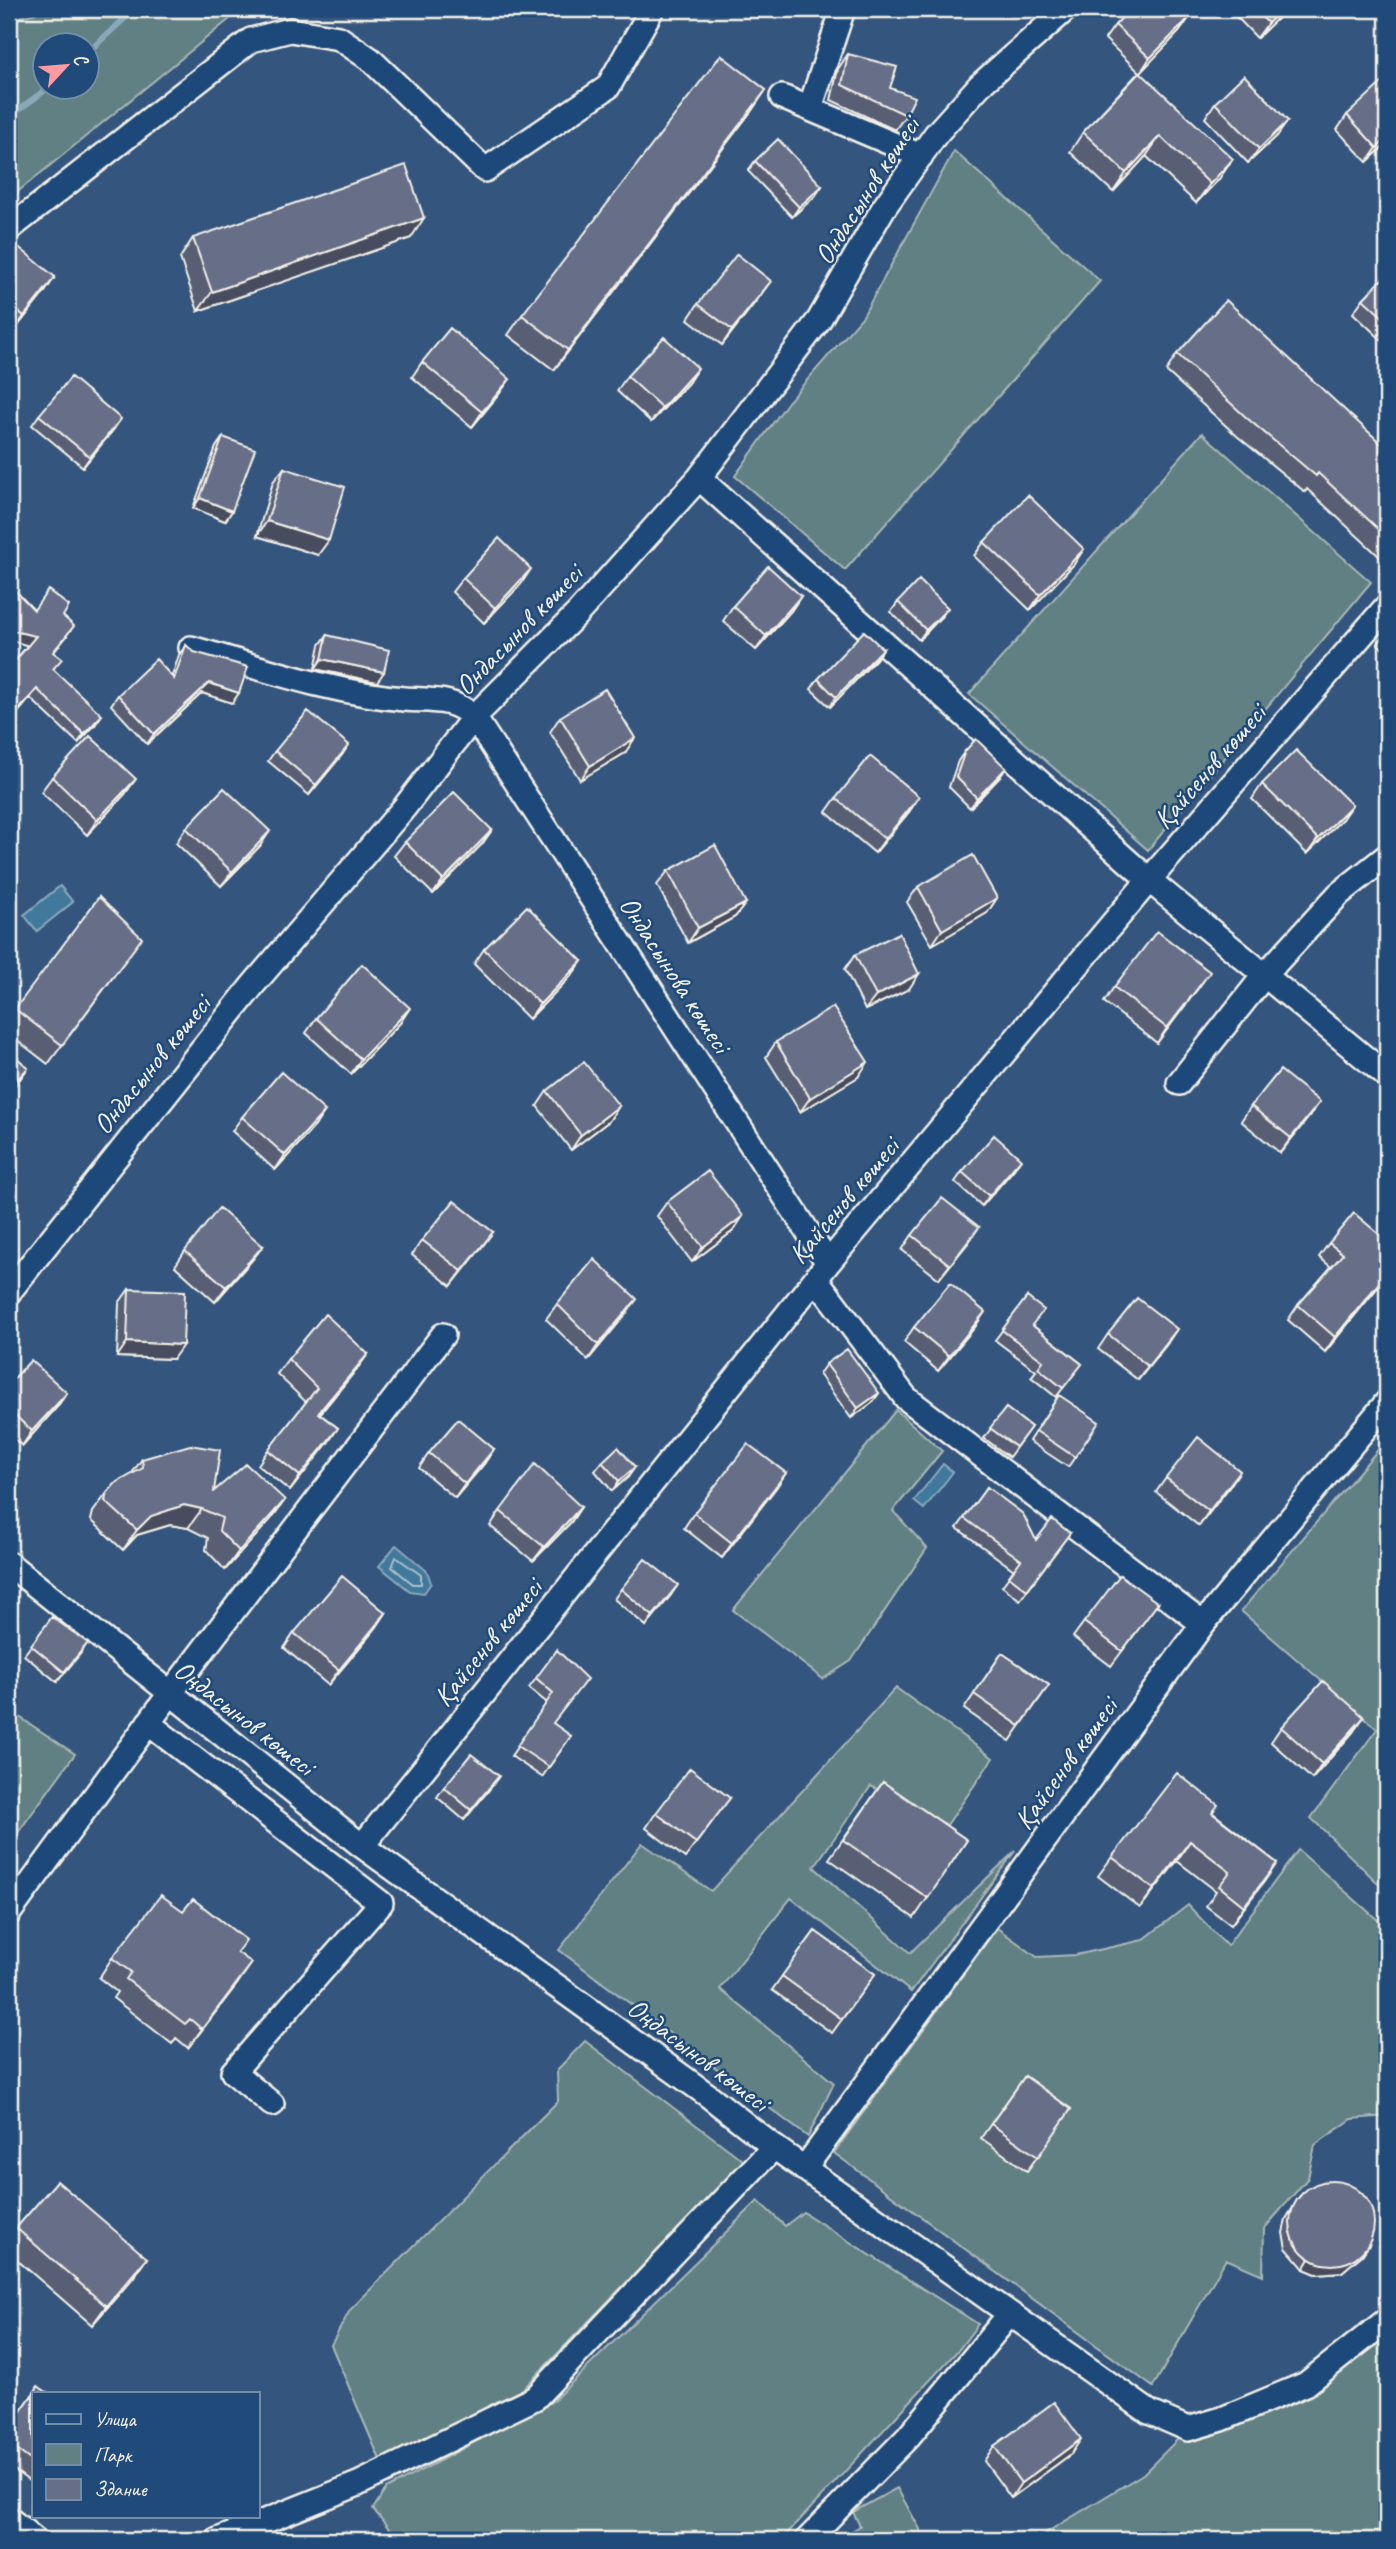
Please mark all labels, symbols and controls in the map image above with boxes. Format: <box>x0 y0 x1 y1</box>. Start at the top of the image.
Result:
north arrow <box>32 32 102 102</box>
text: С <box>68 50 94 71</box>
street label: Ондасынов көшесі <box>806 107 929 271</box>
street label: Ондасынов көшесі <box>447 554 592 702</box>
street label: Қайсенов көшесі <box>1145 694 1276 836</box>
street label: Ондасынова көшесі <box>612 889 741 1062</box>
street label: Ондасынов көшесі <box>85 985 220 1141</box>
street label: Қайсенов көшесі <box>780 1127 909 1271</box>
street label: Қайсенов көшесі <box>425 1568 552 1713</box>
street label: Оңдасынов көшесі <box>167 1652 325 1785</box>
street label: Қайсенов көшесі <box>1006 1687 1127 1836</box>
street label: Оңдасынов көшесі <box>621 1990 780 2121</box>
legend <box>32 2392 259 2518</box>
text: Улица <box>94 2406 137 2432</box>
text: Парк <box>94 2442 134 2468</box>
text: Здание <box>94 2476 148 2502</box>

